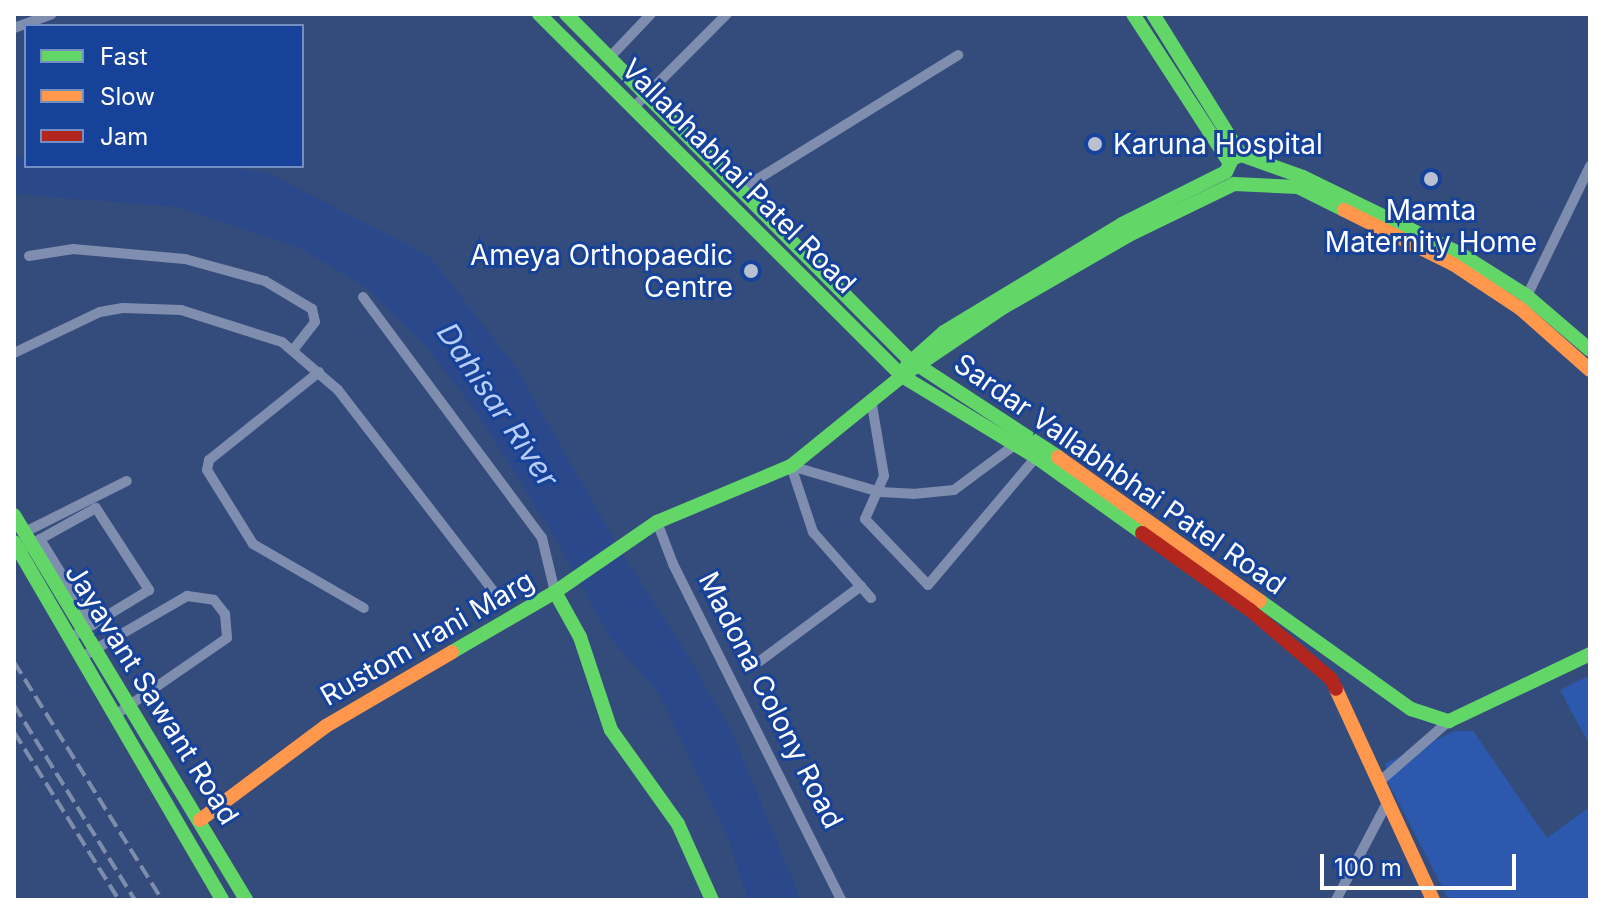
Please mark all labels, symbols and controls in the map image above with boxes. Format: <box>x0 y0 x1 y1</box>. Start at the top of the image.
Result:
legend <box>24 24 304 168</box>
text: Fast <box>100 42 148 71</box>
street label: Vallabhabhai Patel Road <box>615 52 863 300</box>
text: Slow <box>100 82 155 111</box>
text: Jam <box>100 122 148 151</box>
place label: Karuna Hospital <box>1113 127 1323 161</box>
marker: Karuna Hospital <box>1084 133 1106 155</box>
marker: Mamta Maternity Home <box>1420 168 1442 190</box>
place label: Mamta Maternity Home <box>1325 193 1537 259</box>
place label: Ameya Orthopaedic Centre <box>470 238 733 304</box>
marker: Ameya Orthopaedic Centre <box>740 260 762 282</box>
water label: Dahisar River <box>430 316 566 494</box>
street label: Sardar Vallabhbhai Patel Road <box>948 346 1292 602</box>
street label: Jayavant Sawant Road <box>58 558 246 830</box>
street label: Rustom Irani Marg <box>314 563 540 713</box>
street label: Madona Colony Road <box>692 566 850 834</box>
scale bar <box>1324 838 1520 888</box>
text: 100 m <box>1334 853 1402 882</box>

